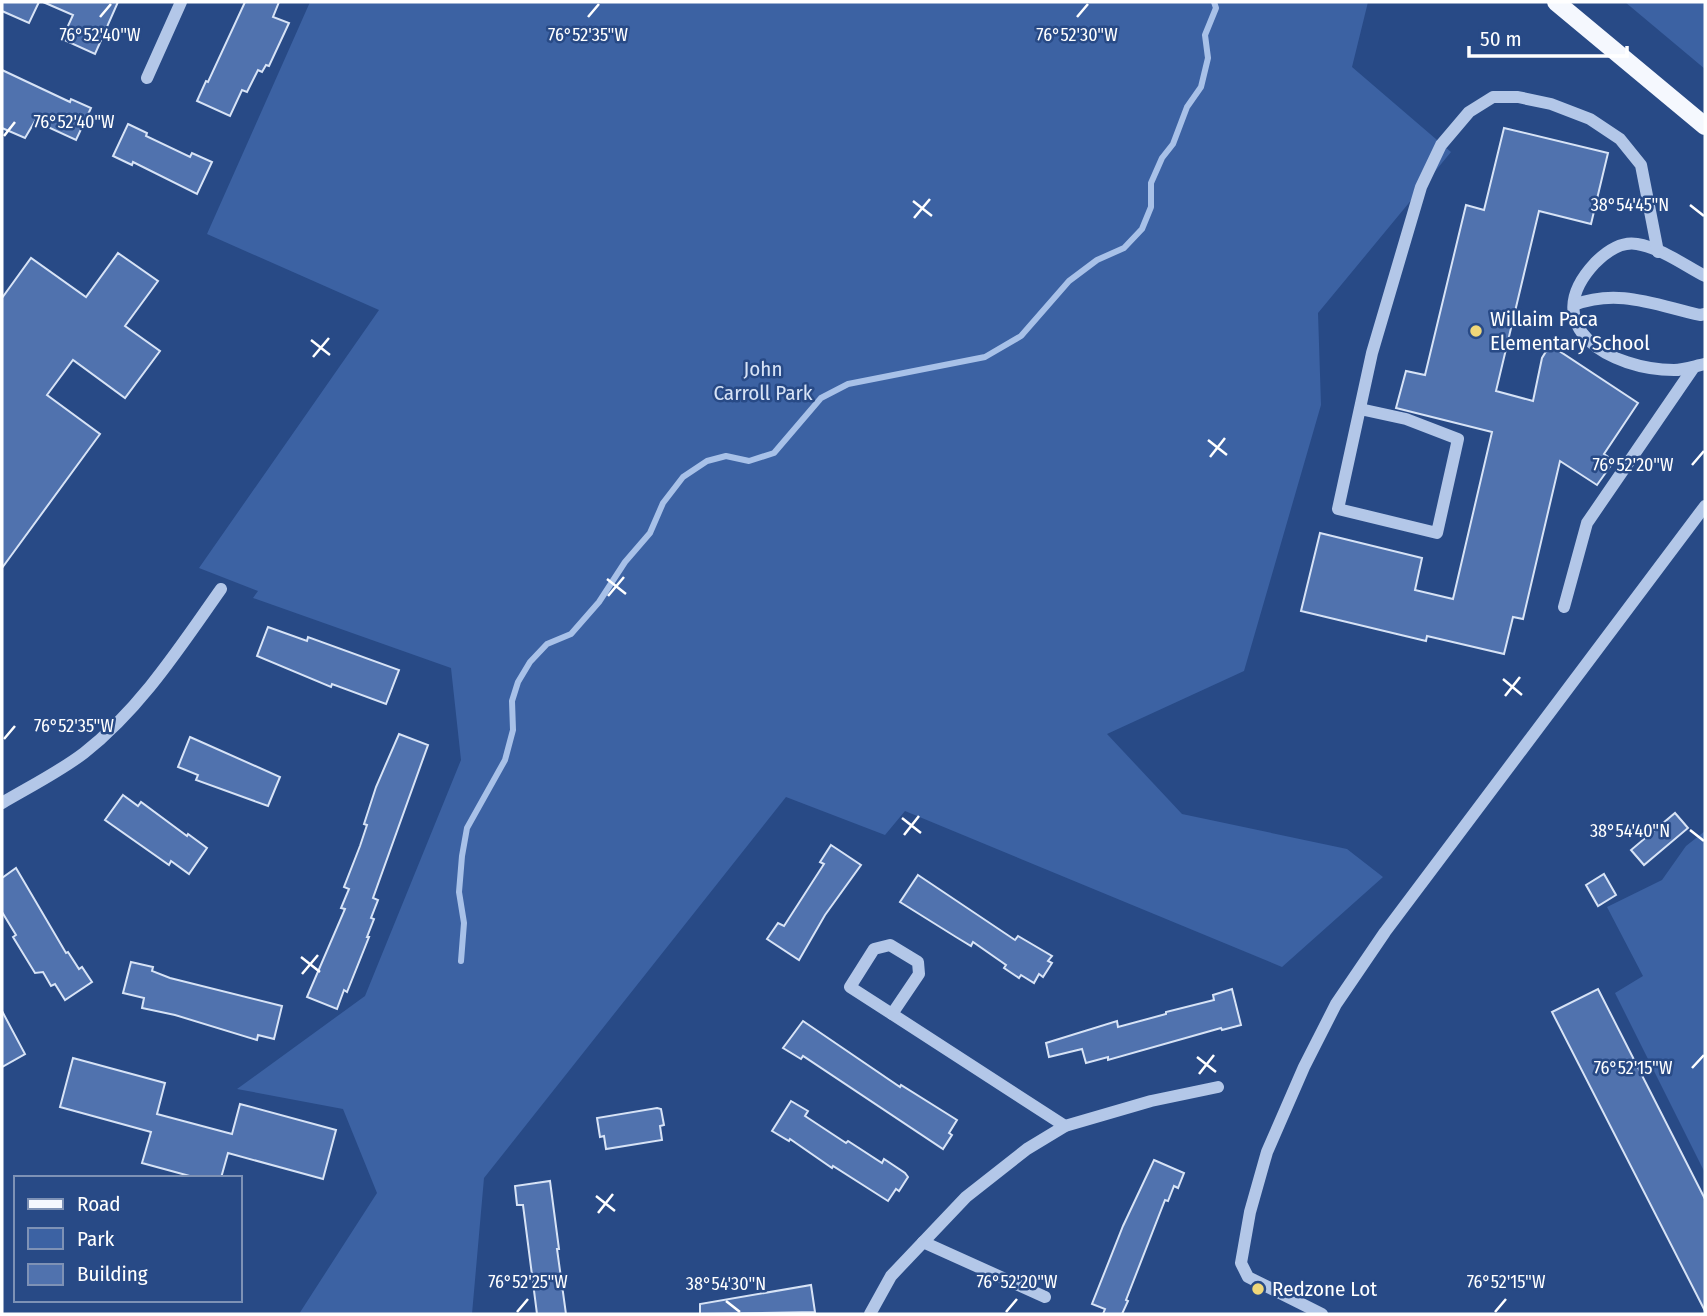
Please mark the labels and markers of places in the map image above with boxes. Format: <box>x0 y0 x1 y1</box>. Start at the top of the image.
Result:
place label: Willaim Paca Elementary School <box>1490 306 1650 356</box>
marker: Willaim Paca Elementary School <box>1468 323 1484 339</box>
place label: Redzone Lot <box>1272 1276 1377 1302</box>
marker: Redzone Lot <box>1250 1281 1266 1297</box>

